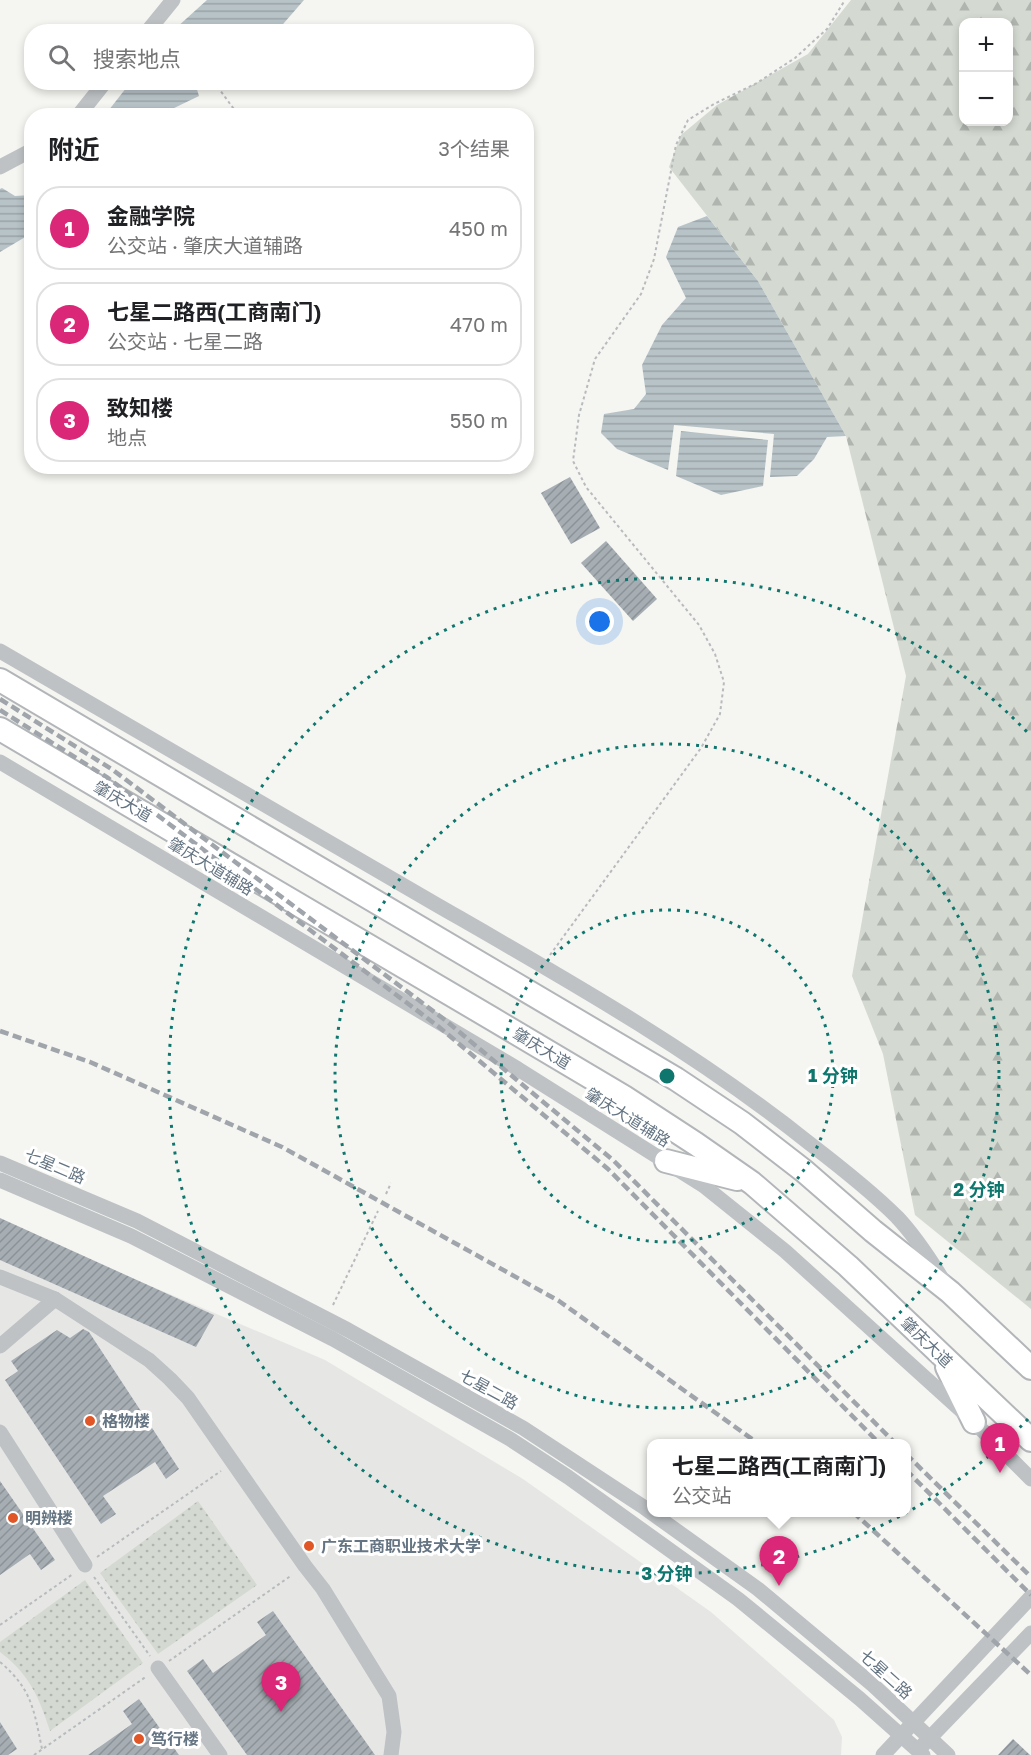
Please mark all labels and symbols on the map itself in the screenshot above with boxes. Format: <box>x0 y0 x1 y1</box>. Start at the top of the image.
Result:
your location <box>585 607 614 636</box>
street label: 肇庆大道 <box>90 776 156 826</box>
street label: 肇庆大道辅路 <box>165 833 257 899</box>
street label: 肇庆大道 <box>509 1023 575 1073</box>
text: 1 分钟 <box>808 1064 858 1086</box>
centre of rings <box>657 1066 677 1086</box>
street label: 肇庆大道辅路 <box>582 1083 674 1151</box>
street label: 七星二路 <box>22 1144 88 1188</box>
text: 2 分钟 <box>953 1178 1005 1200</box>
street label: 肇庆大道 <box>897 1313 957 1371</box>
street label: 七星二路 <box>456 1365 522 1413</box>
place label: 格物楼 <box>102 1411 150 1431</box>
marker: 格物楼 <box>83 1414 97 1428</box>
pin: 1 <box>980 1424 1020 1473</box>
place label: 明辨楼 <box>25 1508 73 1528</box>
marker: 明辨楼 <box>6 1511 20 1525</box>
place label: 广东工商职业技术大学 <box>321 1536 481 1556</box>
pin: 2 <box>760 1536 798 1586</box>
marker: 广东工商职业技术大学 <box>302 1539 316 1553</box>
text: 3 分钟 <box>641 1562 693 1584</box>
street label: 七星二路 <box>856 1645 916 1703</box>
pin: 3 <box>262 1662 300 1712</box>
place label: 笃行楼 <box>151 1729 199 1749</box>
marker: 笃行楼 <box>132 1732 146 1746</box>

